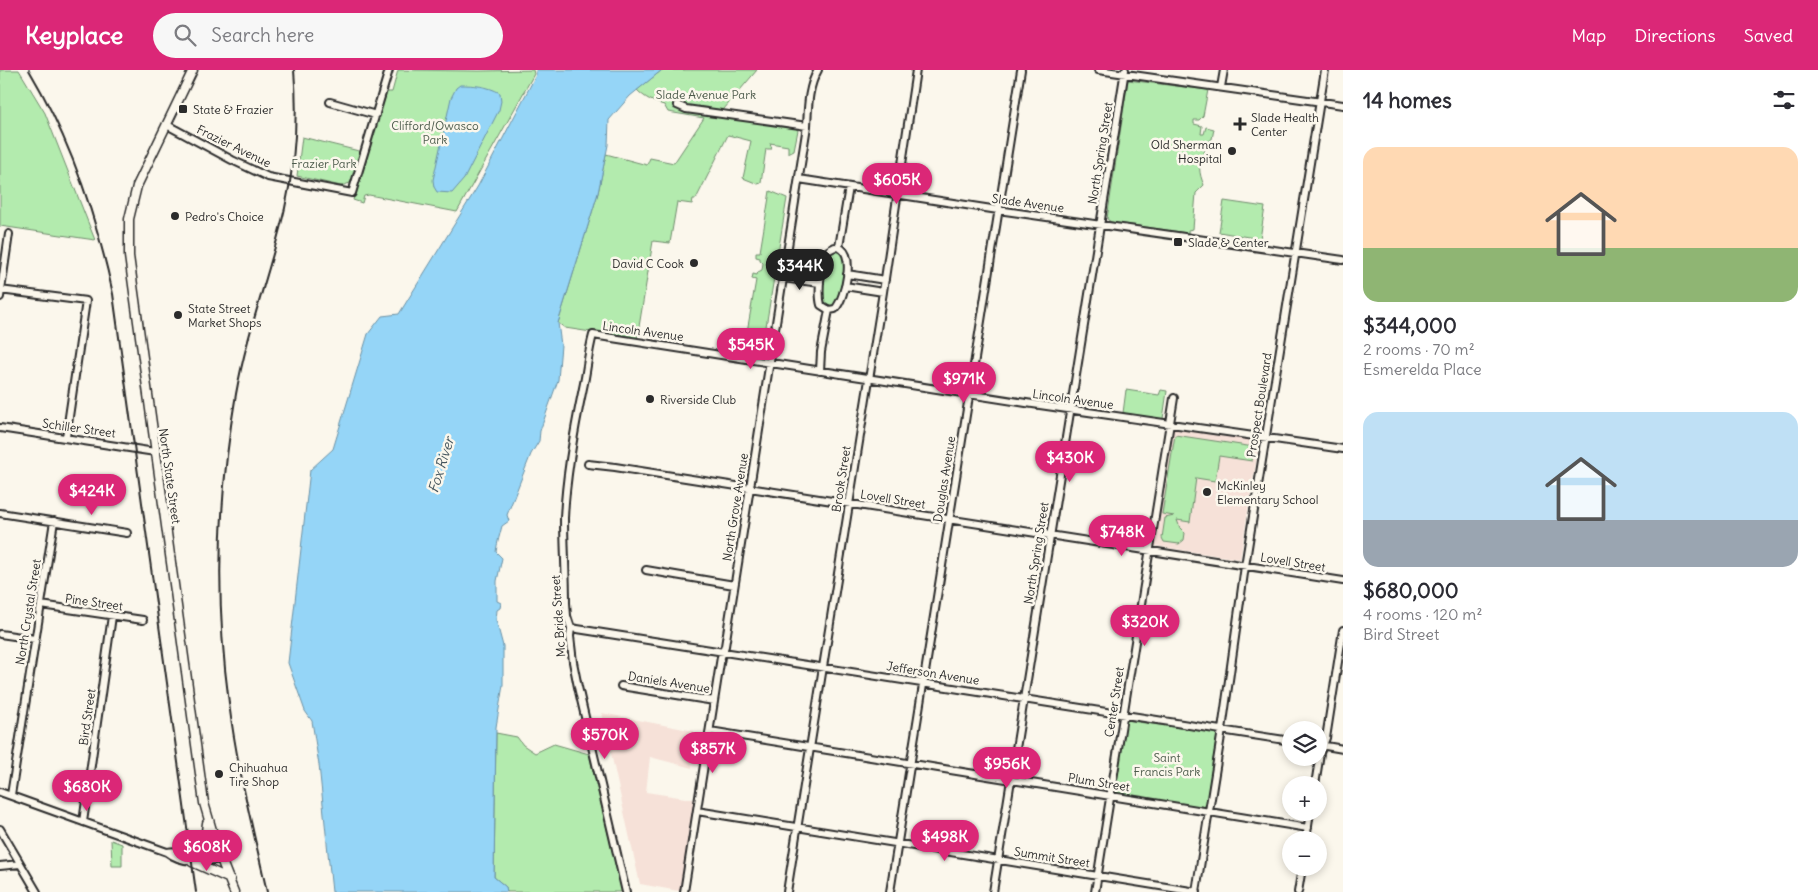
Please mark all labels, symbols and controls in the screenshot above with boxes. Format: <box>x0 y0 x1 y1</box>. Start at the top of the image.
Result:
search box <box>153 13 503 58</box>
text: Keyplace <box>25 20 123 50</box>
icon: search <box>171 21 199 49</box>
text: Search here <box>211 23 314 47</box>
text: Map <box>1571 24 1606 47</box>
text: Directions <box>1634 24 1716 47</box>
text: Saved <box>1744 24 1793 47</box>
icon: filters <box>1770 86 1798 114</box>
park label: Slade Avenue Park <box>656 87 756 102</box>
text: 14 homes <box>1363 87 1452 114</box>
street label: North Spring Street <box>1085 101 1115 205</box>
place label: State & Frazier <box>193 102 273 117</box>
marker: State & Frazier <box>177 103 189 115</box>
place label: Slade Health Center <box>1251 110 1319 139</box>
marker: Slade Health Center <box>1233 117 1247 131</box>
park label: Clifford/Owasco Park <box>391 118 479 147</box>
street label: Frazier Avenue <box>194 122 274 170</box>
place label: Old Sherman Hospital <box>1151 137 1222 166</box>
marker: Old Sherman Hospital <box>1226 145 1238 157</box>
park label: Frazier Park <box>291 156 357 171</box>
pin: $605K <box>862 162 932 205</box>
text: $605K <box>873 169 921 189</box>
icon: home <box>1536 179 1626 269</box>
street label: Slade Avenue <box>991 191 1065 215</box>
place label: Pedro's Choice <box>185 209 264 224</box>
marker: Pedro's Choice <box>169 210 181 222</box>
place label: Slade & Center <box>1188 235 1269 250</box>
marker: Slade & Center <box>1172 236 1184 248</box>
pin: $344K <box>765 248 835 291</box>
text: $344K <box>777 255 823 275</box>
place label: David C Cook <box>612 256 684 271</box>
marker: David C Cook <box>688 257 700 269</box>
place label: State Street Market Shops <box>188 301 261 330</box>
marker: State Street Market Shops <box>172 309 184 321</box>
text: $344,000 <box>1363 312 1457 339</box>
street label: Lincoln Avenue <box>602 318 684 344</box>
pin: $545K <box>716 328 786 370</box>
text: $545K <box>728 334 774 354</box>
text: 2 rooms · 70 m² <box>1363 339 1475 359</box>
street label: Prospect Boulevard <box>1243 352 1275 458</box>
text: Esmerelda Place <box>1363 359 1482 379</box>
pin: $971K <box>929 362 999 404</box>
text: $971K <box>943 368 985 388</box>
street label: Lincoln Avenue <box>1032 386 1114 412</box>
place label: Riverside Club <box>660 392 737 407</box>
marker: Riverside Club <box>644 393 656 405</box>
street label: Schiller Street <box>41 415 117 441</box>
street label: North State Street <box>156 427 184 525</box>
water label: Fox River <box>424 433 459 495</box>
street label: Douglas Avenue <box>930 435 958 523</box>
pin: $430K <box>1035 440 1105 483</box>
icon: home <box>1536 444 1626 534</box>
street label: Brook Street <box>828 445 854 513</box>
text: $430K <box>1046 447 1094 467</box>
street label: North Grove Avenue <box>719 452 751 562</box>
pin: $424K <box>57 474 127 516</box>
place label: McKinley Elementary School <box>1217 478 1318 507</box>
text: $424K <box>69 480 115 500</box>
street label: Lovell Street <box>859 486 927 512</box>
marker: McKinley Elementary School <box>1201 486 1213 498</box>
street label: North Spring Street <box>1021 501 1051 605</box>
pin: $748K <box>1087 514 1157 557</box>
text: $748K <box>1100 521 1144 541</box>
street label: Lovell Street <box>1259 549 1327 575</box>
street label: North Crystal Street <box>12 558 44 666</box>
street label: Mc Bride Street <box>548 574 568 658</box>
text: $680,000 <box>1363 577 1459 604</box>
street label: Pine Street <box>64 591 124 613</box>
pin: $320K <box>1110 604 1180 647</box>
text: 4 rooms · 120 m² <box>1363 604 1482 624</box>
text: $320K <box>1121 611 1169 631</box>
text: Bird Street <box>1363 624 1439 644</box>
street label: Jefferson Avenue <box>886 658 980 688</box>
street label: Center Street <box>1101 666 1127 738</box>
street label: Daniels Avenue <box>627 668 711 696</box>
street label: Bird Street <box>76 688 98 746</box>
pin: $570K <box>570 718 640 760</box>
map controls <box>1282 721 1327 876</box>
button: layers <box>1282 721 1327 766</box>
text: $570K <box>582 724 628 744</box>
pin: $857K <box>678 732 748 774</box>
text: $857K <box>690 738 736 758</box>
pin: $956K <box>972 746 1042 789</box>
park label: Saint Francis Park <box>1134 750 1200 779</box>
text: $956K <box>984 753 1030 773</box>
place label: Chihuahua Tire Shop <box>229 760 288 789</box>
marker: Chihuahua Tire Shop <box>213 768 225 780</box>
pin: $680K <box>52 770 122 812</box>
street label: Plum Street <box>1067 770 1131 794</box>
text: $680K <box>63 776 111 796</box>
button: + <box>1282 776 1327 821</box>
pin: $498K <box>910 820 980 862</box>
text: $498K <box>922 826 968 846</box>
pin: $608K <box>172 830 242 872</box>
button: − <box>1282 831 1327 876</box>
text: $608K <box>183 836 231 856</box>
street label: Summit Street <box>1013 844 1091 870</box>

